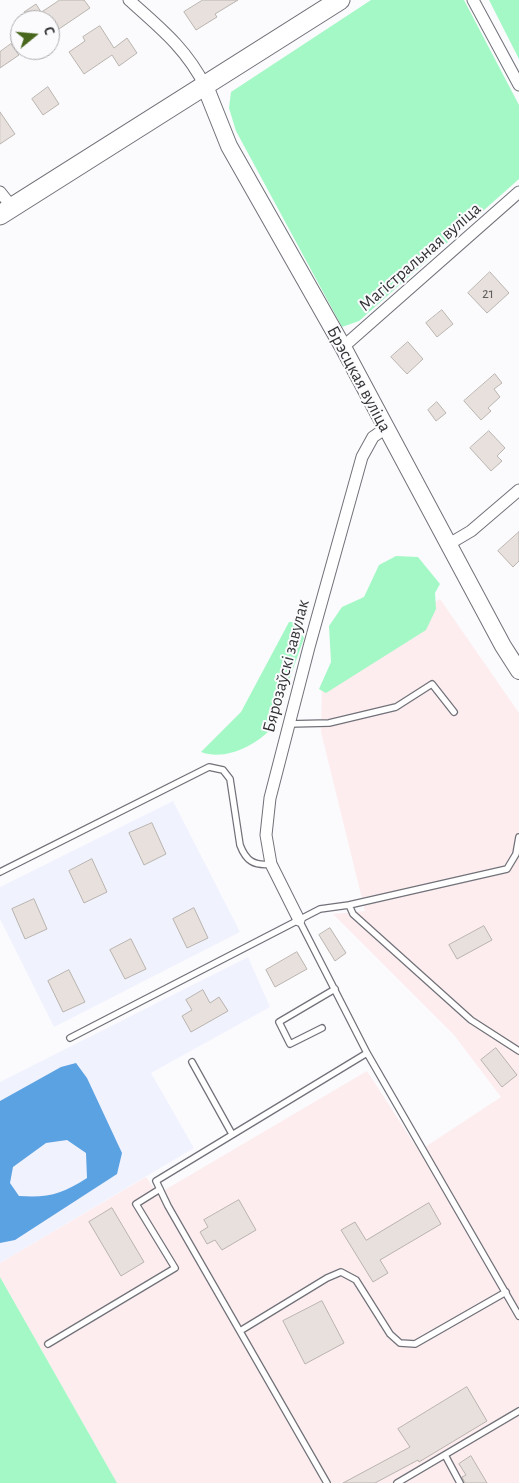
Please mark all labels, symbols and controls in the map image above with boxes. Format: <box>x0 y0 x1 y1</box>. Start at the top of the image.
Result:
north arrow <box>10 10 60 60</box>
text: С <box>41 25 56 37</box>
street label: Магістральная вуліца <box>354 198 486 316</box>
house number: 21 <box>482 284 494 302</box>
street label: Брэсцкая вуліца <box>322 322 396 436</box>
street label: Бярозаўскі завулак <box>258 597 314 735</box>

